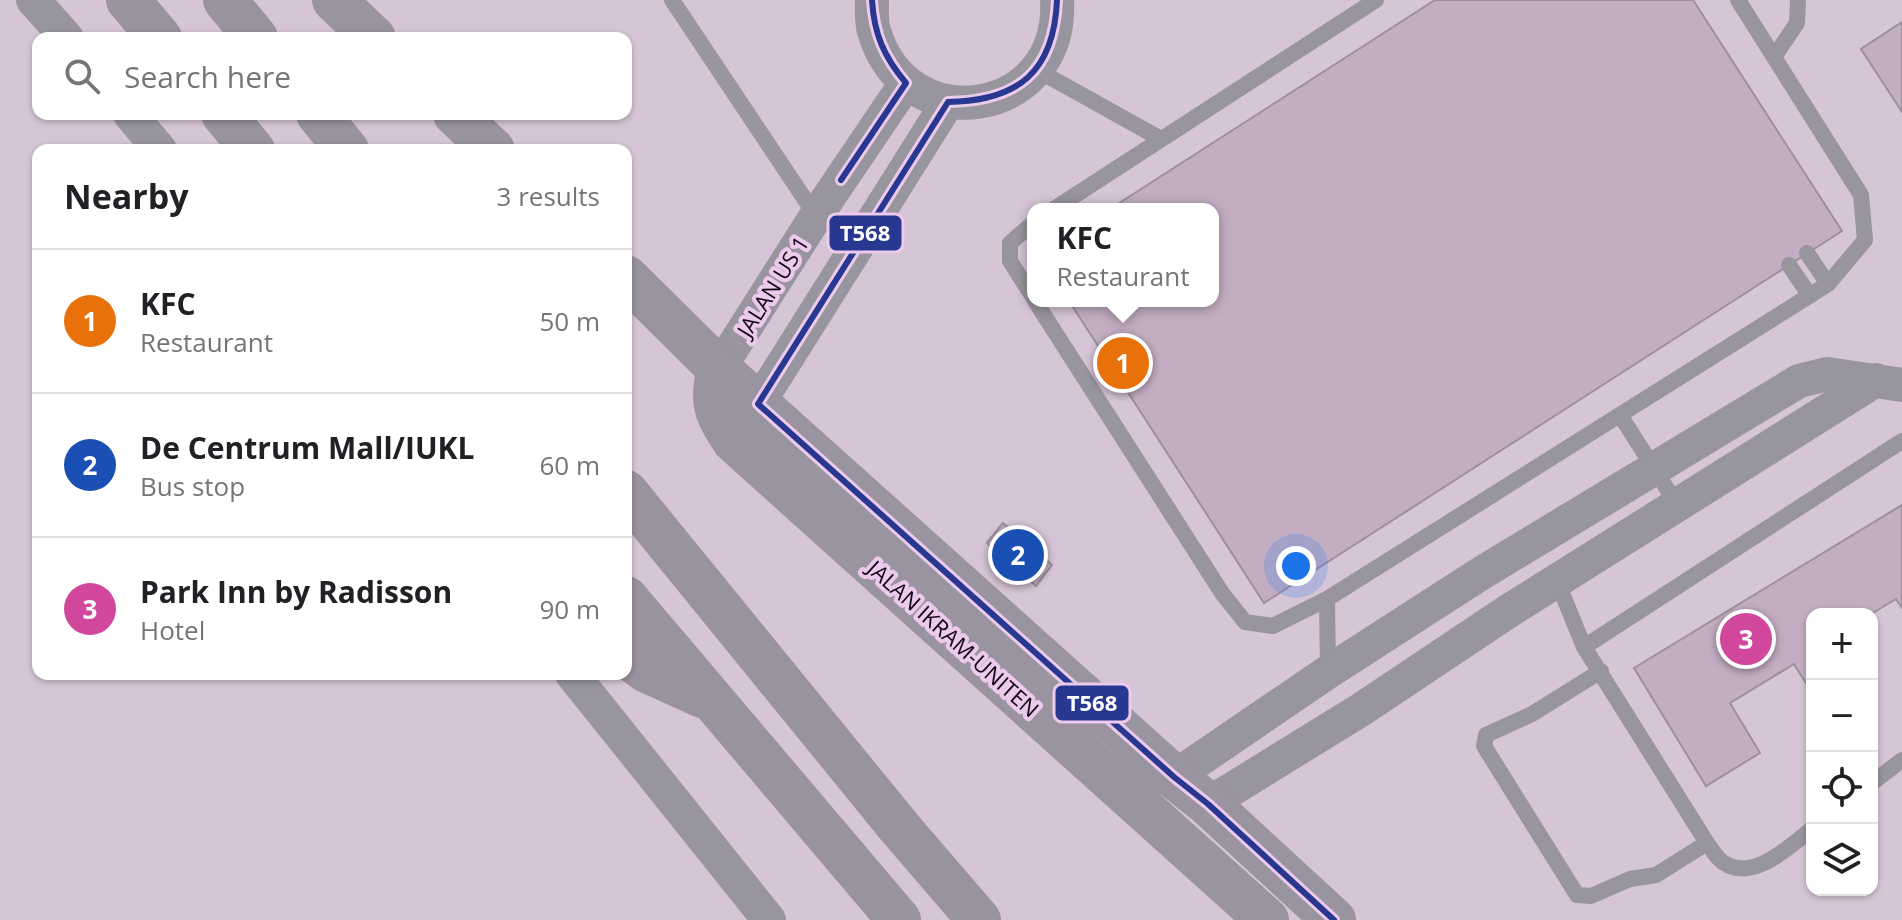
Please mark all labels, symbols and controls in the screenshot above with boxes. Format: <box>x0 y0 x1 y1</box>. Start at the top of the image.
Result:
search box <box>32 32 632 120</box>
icon: search <box>60 54 104 98</box>
text: Search here <box>124 56 291 97</box>
text: Nearby <box>64 173 189 219</box>
text: 3 results <box>497 178 600 214</box>
popup <box>1027 203 1219 307</box>
line badge: T568 <box>828 214 903 252</box>
text: T568 <box>840 217 890 247</box>
text: KFC <box>1057 217 1112 258</box>
street label: JALAN US 1 <box>728 230 815 344</box>
text: Restaurant <box>1057 258 1189 294</box>
text: KFC <box>140 283 196 324</box>
text: 1 <box>83 303 97 339</box>
text: 50 m <box>539 303 600 339</box>
text: Restaurant <box>140 324 273 360</box>
pin: 1 <box>1097 333 1149 393</box>
text: De Centrum Mall/IUKL <box>140 427 474 468</box>
text: 2 <box>83 447 97 483</box>
text: 60 m <box>539 447 600 483</box>
text: Bus stop <box>140 468 245 504</box>
pin: 2 <box>992 525 1044 585</box>
your location <box>1276 546 1316 586</box>
street label: JALAN IKRAM-UNITEN <box>860 552 1046 723</box>
text: Park Inn by Radisson <box>140 571 452 612</box>
text: 3 <box>83 591 97 627</box>
text: 90 m <box>539 591 600 627</box>
map controls <box>1806 608 1878 896</box>
button: + <box>1806 608 1878 680</box>
pin: 3 <box>1720 609 1772 669</box>
text: Hotel <box>140 612 205 648</box>
button: − <box>1806 680 1878 752</box>
line badge: T568 <box>1054 684 1130 722</box>
text: T568 <box>1067 687 1117 717</box>
button: locate <box>1806 752 1878 824</box>
button: layers <box>1806 824 1878 896</box>

